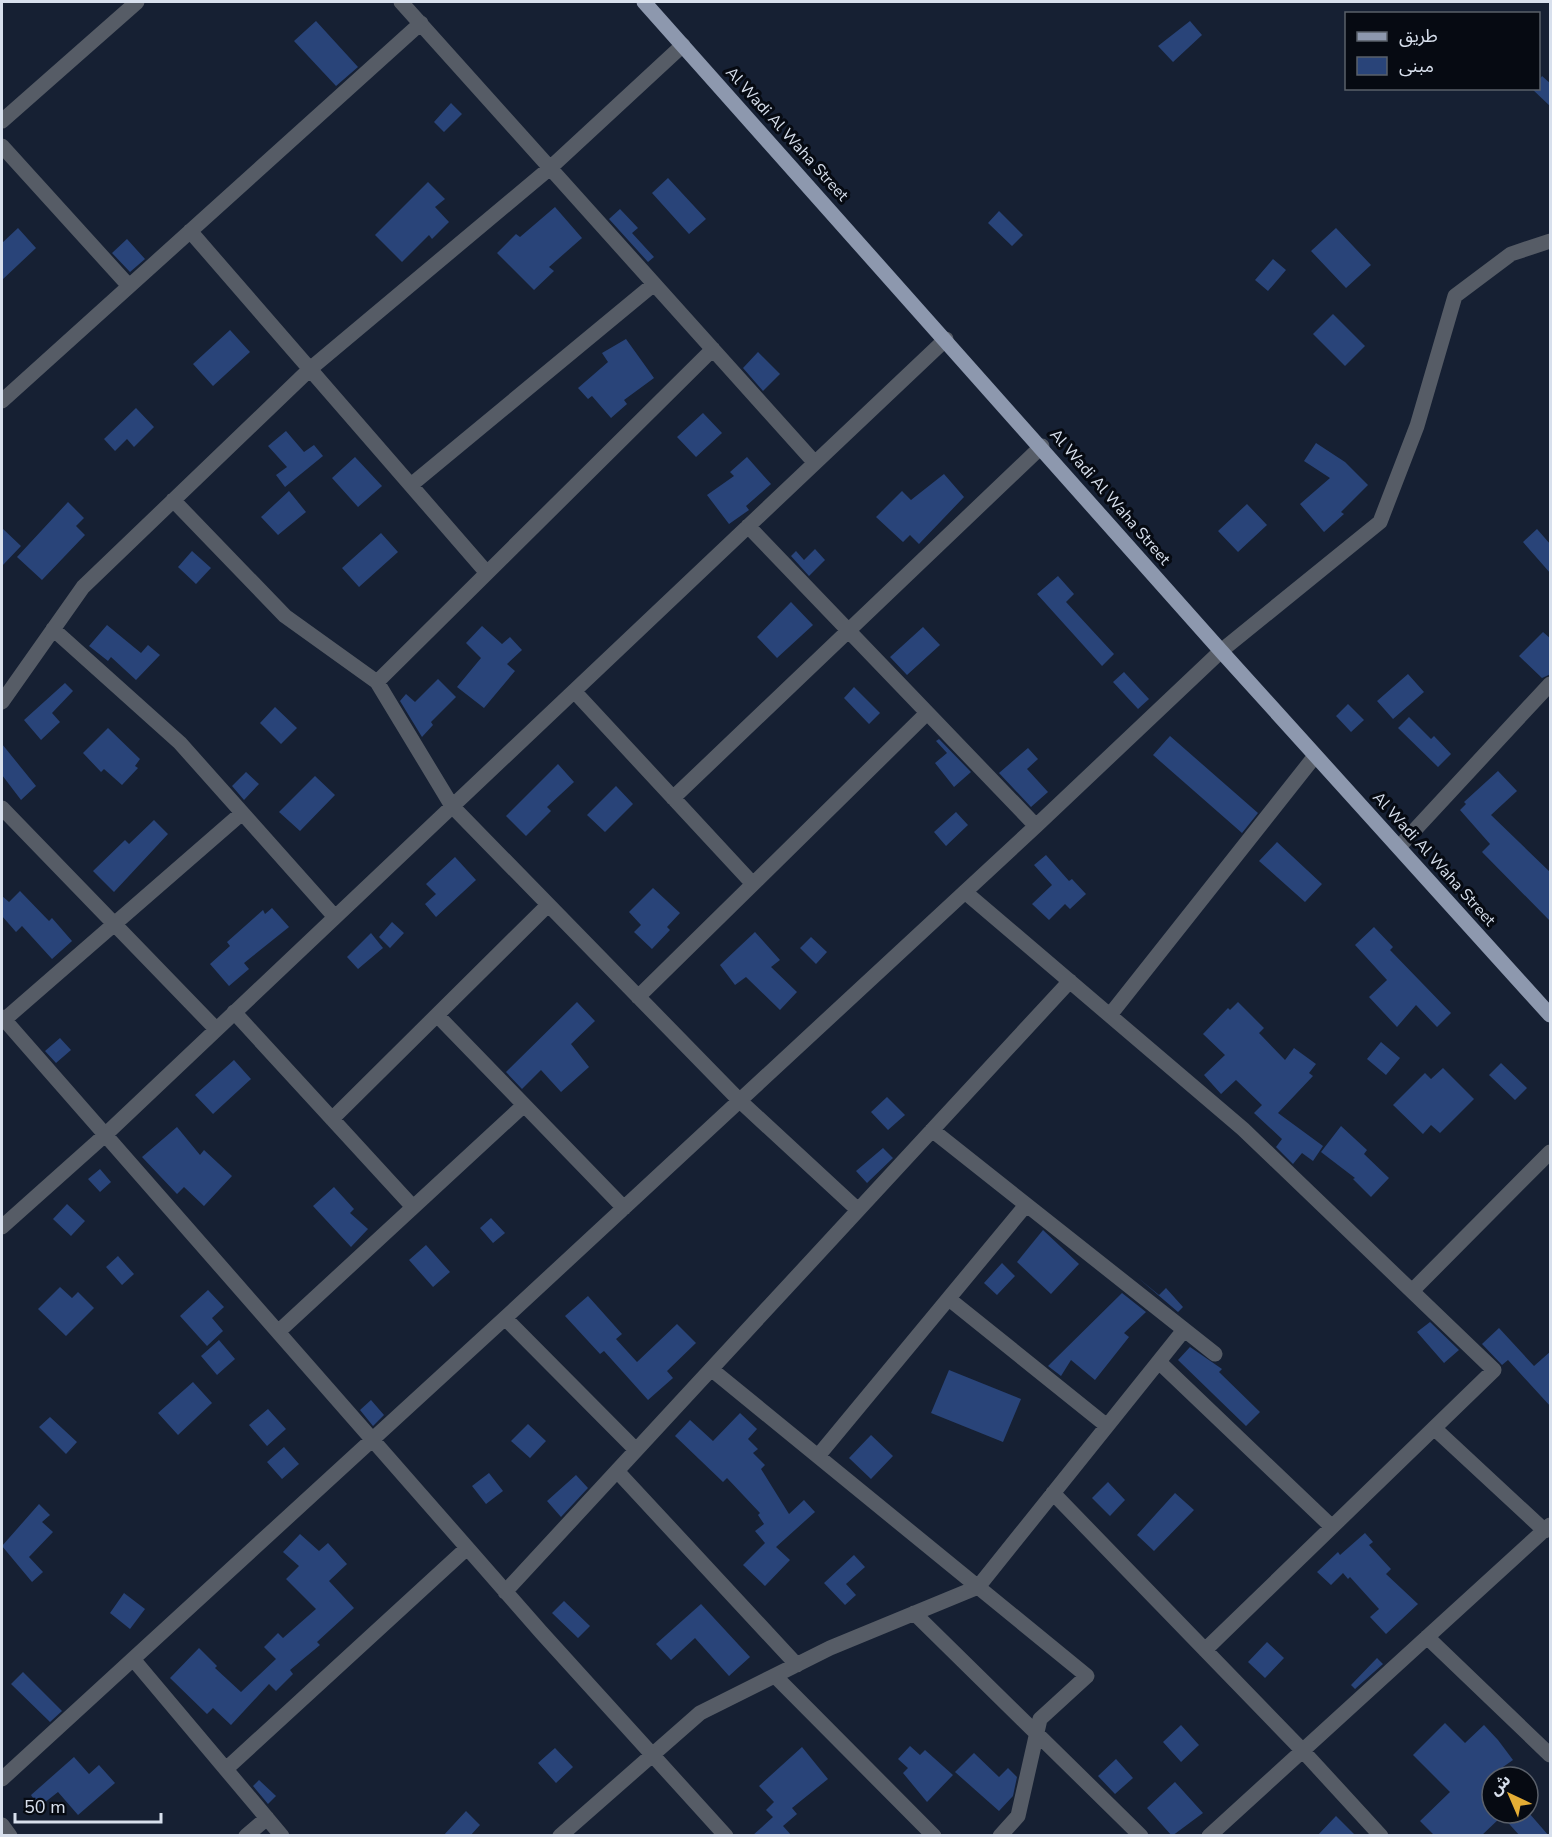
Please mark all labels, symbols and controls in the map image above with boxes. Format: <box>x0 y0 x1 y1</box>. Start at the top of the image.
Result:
legend <box>1345 12 1540 90</box>
text: طريق <box>1399 24 1438 48</box>
text: مبنى <box>1399 54 1434 78</box>
street label: Al Wadi Al Waha Street <box>721 62 854 206</box>
street label: Al Wadi Al Waha Street <box>1045 424 1176 570</box>
street label: Al Wadi Al Waha Street <box>1368 787 1501 931</box>
north arrow <box>1480 1765 1540 1825</box>
text: ش <box>1485 1769 1516 1800</box>
scale bar <box>15 1786 160 1824</box>
text: 50 m <box>24 1795 66 1819</box>

